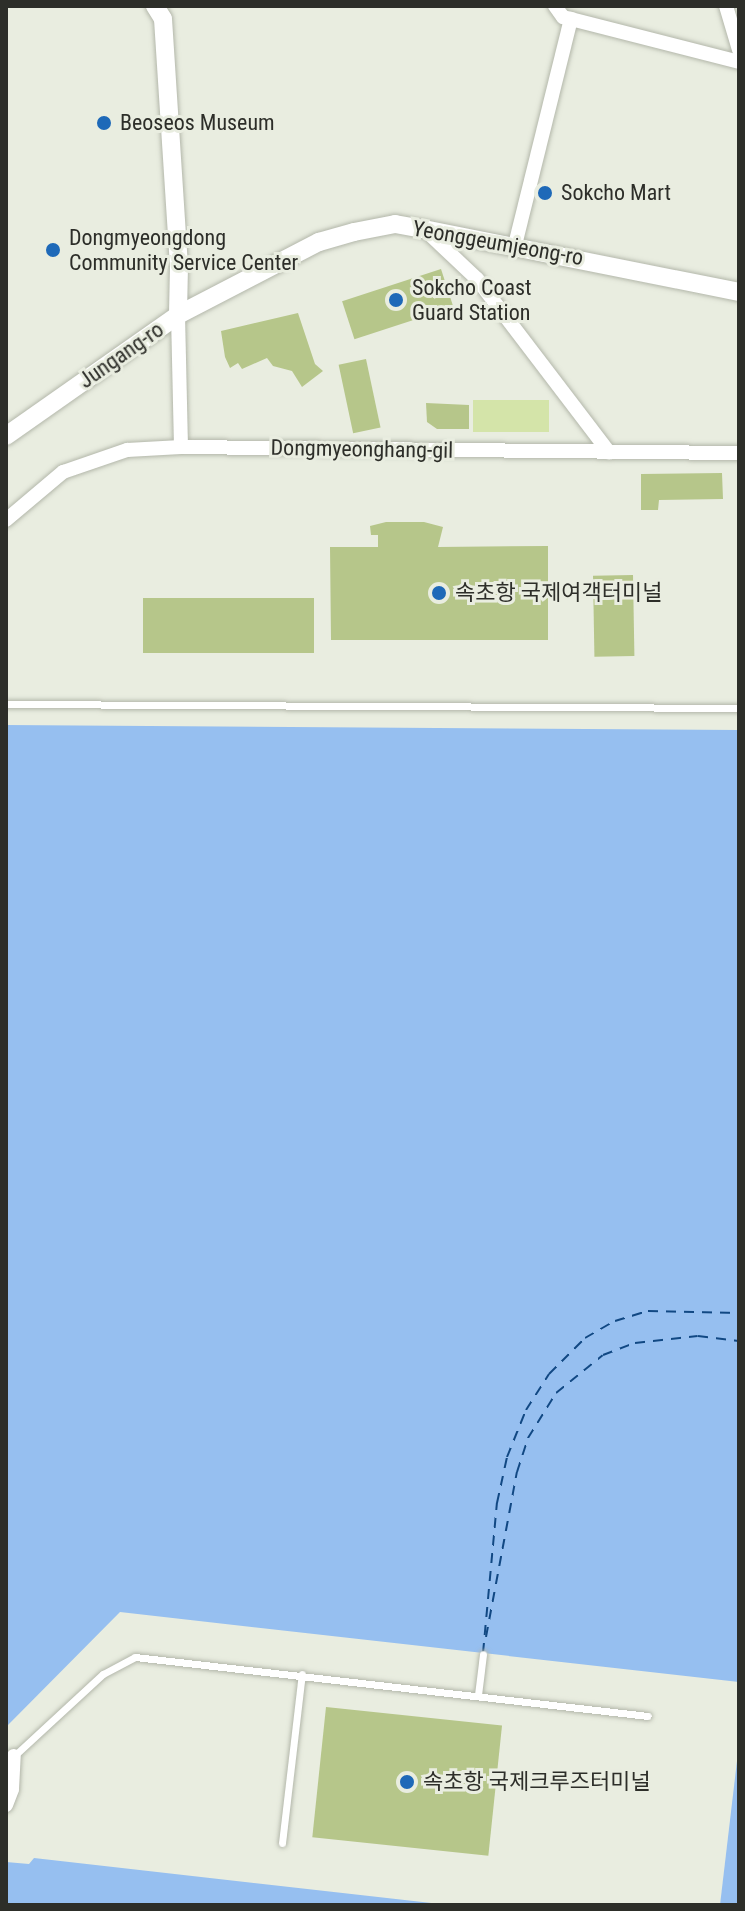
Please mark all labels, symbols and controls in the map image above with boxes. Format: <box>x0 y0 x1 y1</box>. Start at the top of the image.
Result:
place label: Beoseos Museum <box>120 110 275 136</box>
marker: Beoseos Museum <box>95 114 113 132</box>
place label: Sokcho Mart <box>561 180 671 206</box>
marker: Sokcho Mart <box>536 184 554 202</box>
street label: Yeonggeumjeong-ro <box>411 215 585 271</box>
place label: Dongmyeongdong Community Service Center <box>69 224 298 276</box>
marker: Dongmyeongdong Community Service Center <box>44 241 62 259</box>
place label: Sokcho Coast Guard Station <box>412 274 532 326</box>
marker: Sokcho Coast Guard Station <box>387 291 405 309</box>
street label: Jungang-ro <box>73 316 169 394</box>
street label: Dongmyeonghang-gil <box>270 434 454 464</box>
place label: 속초항 국제여객터미널 <box>455 580 662 606</box>
marker: 속초항 국제여객터미널 <box>430 584 448 602</box>
place label: 속초항 국제크루즈터미널 <box>423 1769 651 1795</box>
marker: 속초항 국제크루즈터미널 <box>398 1773 416 1791</box>

